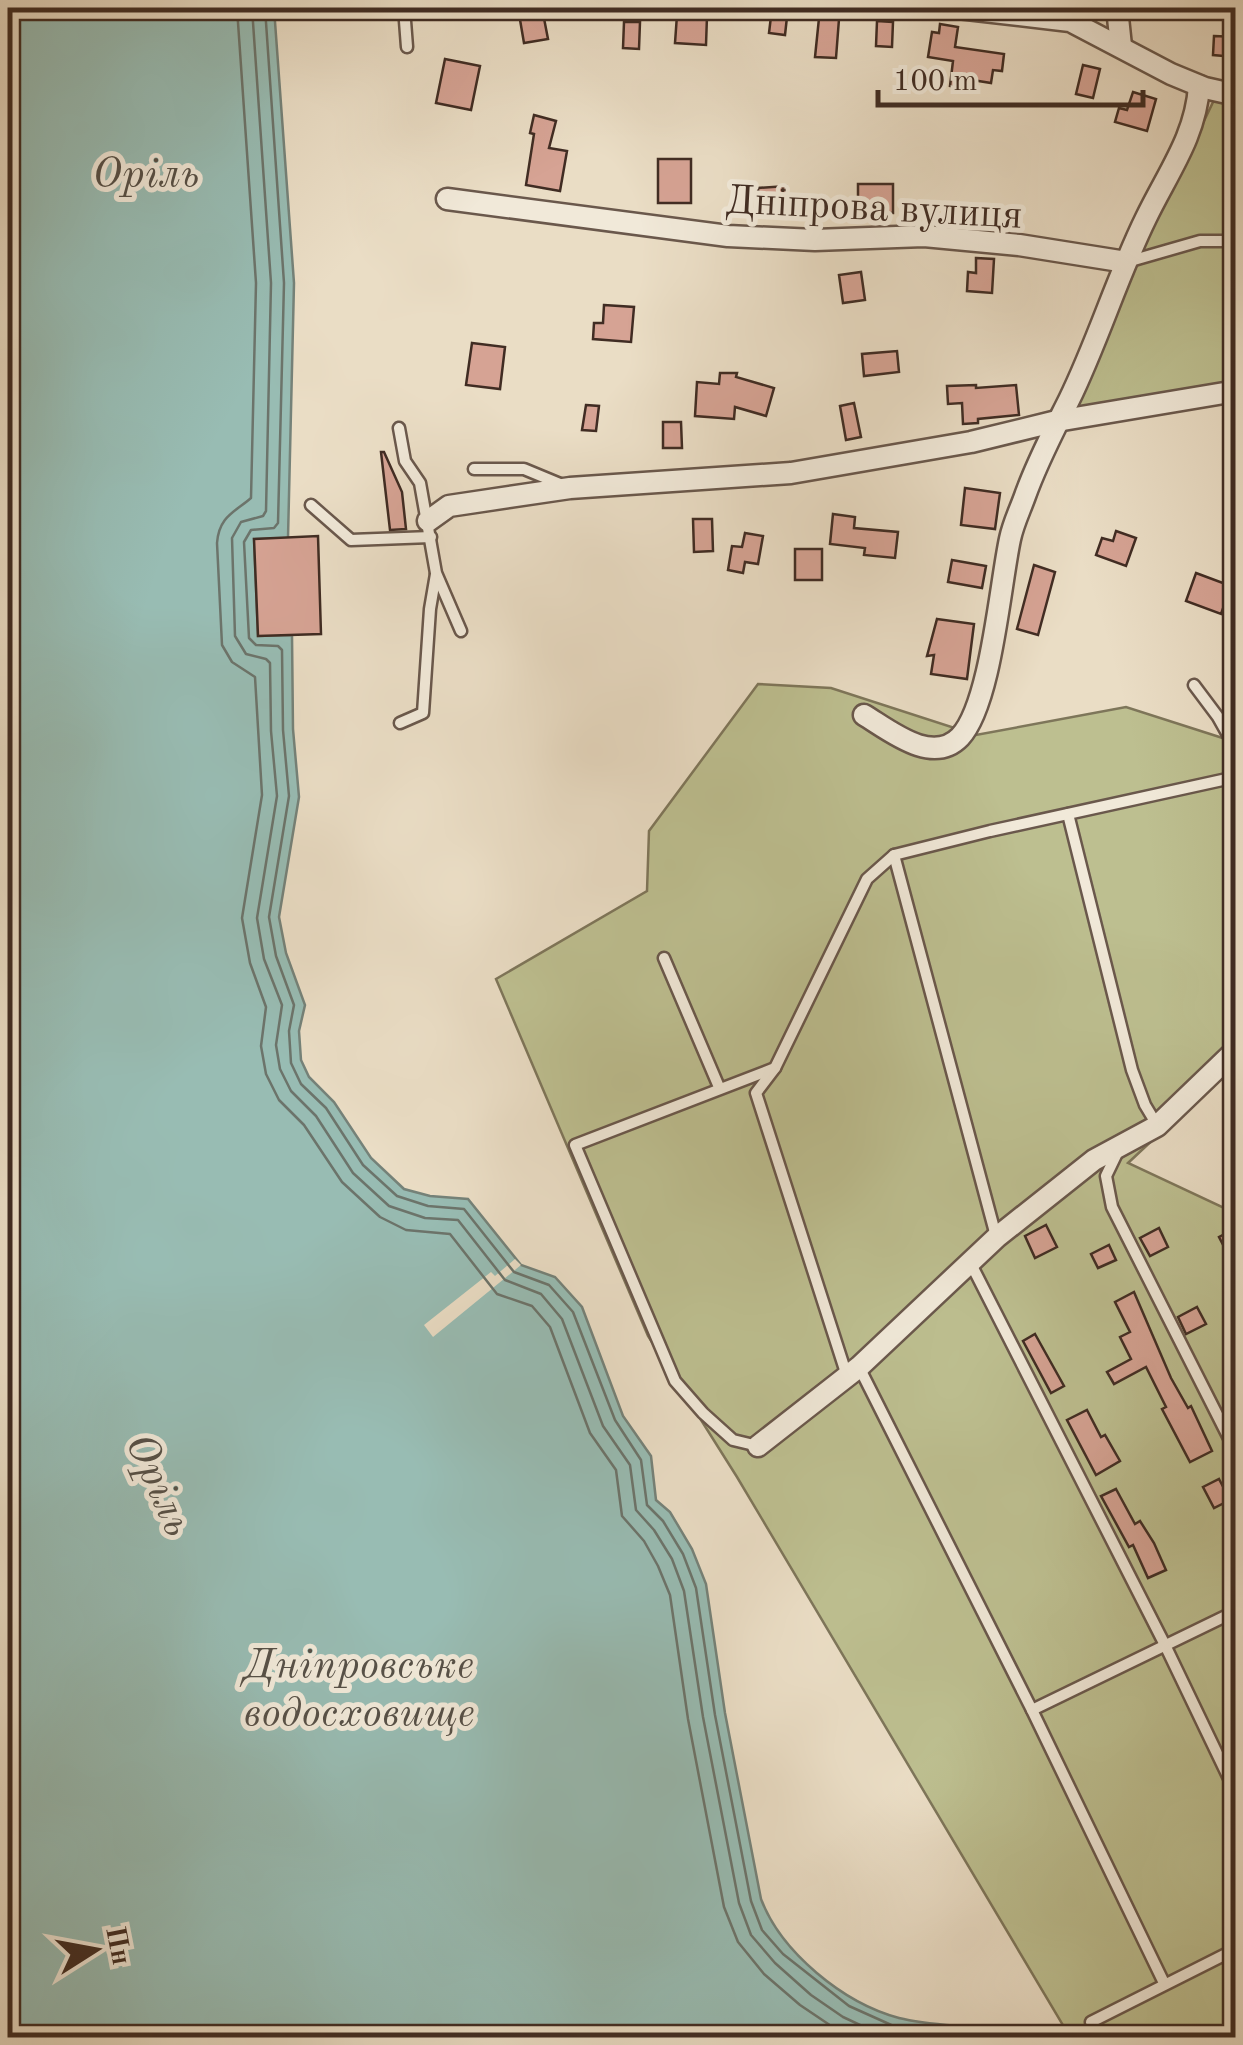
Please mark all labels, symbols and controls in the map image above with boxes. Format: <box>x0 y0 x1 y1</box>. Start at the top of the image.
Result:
scale bar <box>878 45 1143 107</box>
text: 100 m <box>893 67 977 97</box>
water label: Орiль <box>92 155 200 197</box>
street label: Дніпрова вулиця <box>724 182 1023 238</box>
water label: Оріль <box>116 1428 198 1543</box>
water label: Дніпровське водосховище <box>239 1646 475 1736</box>
north arrow <box>45 1900 145 2000</box>
text: Пн <box>99 1924 134 1967</box>

